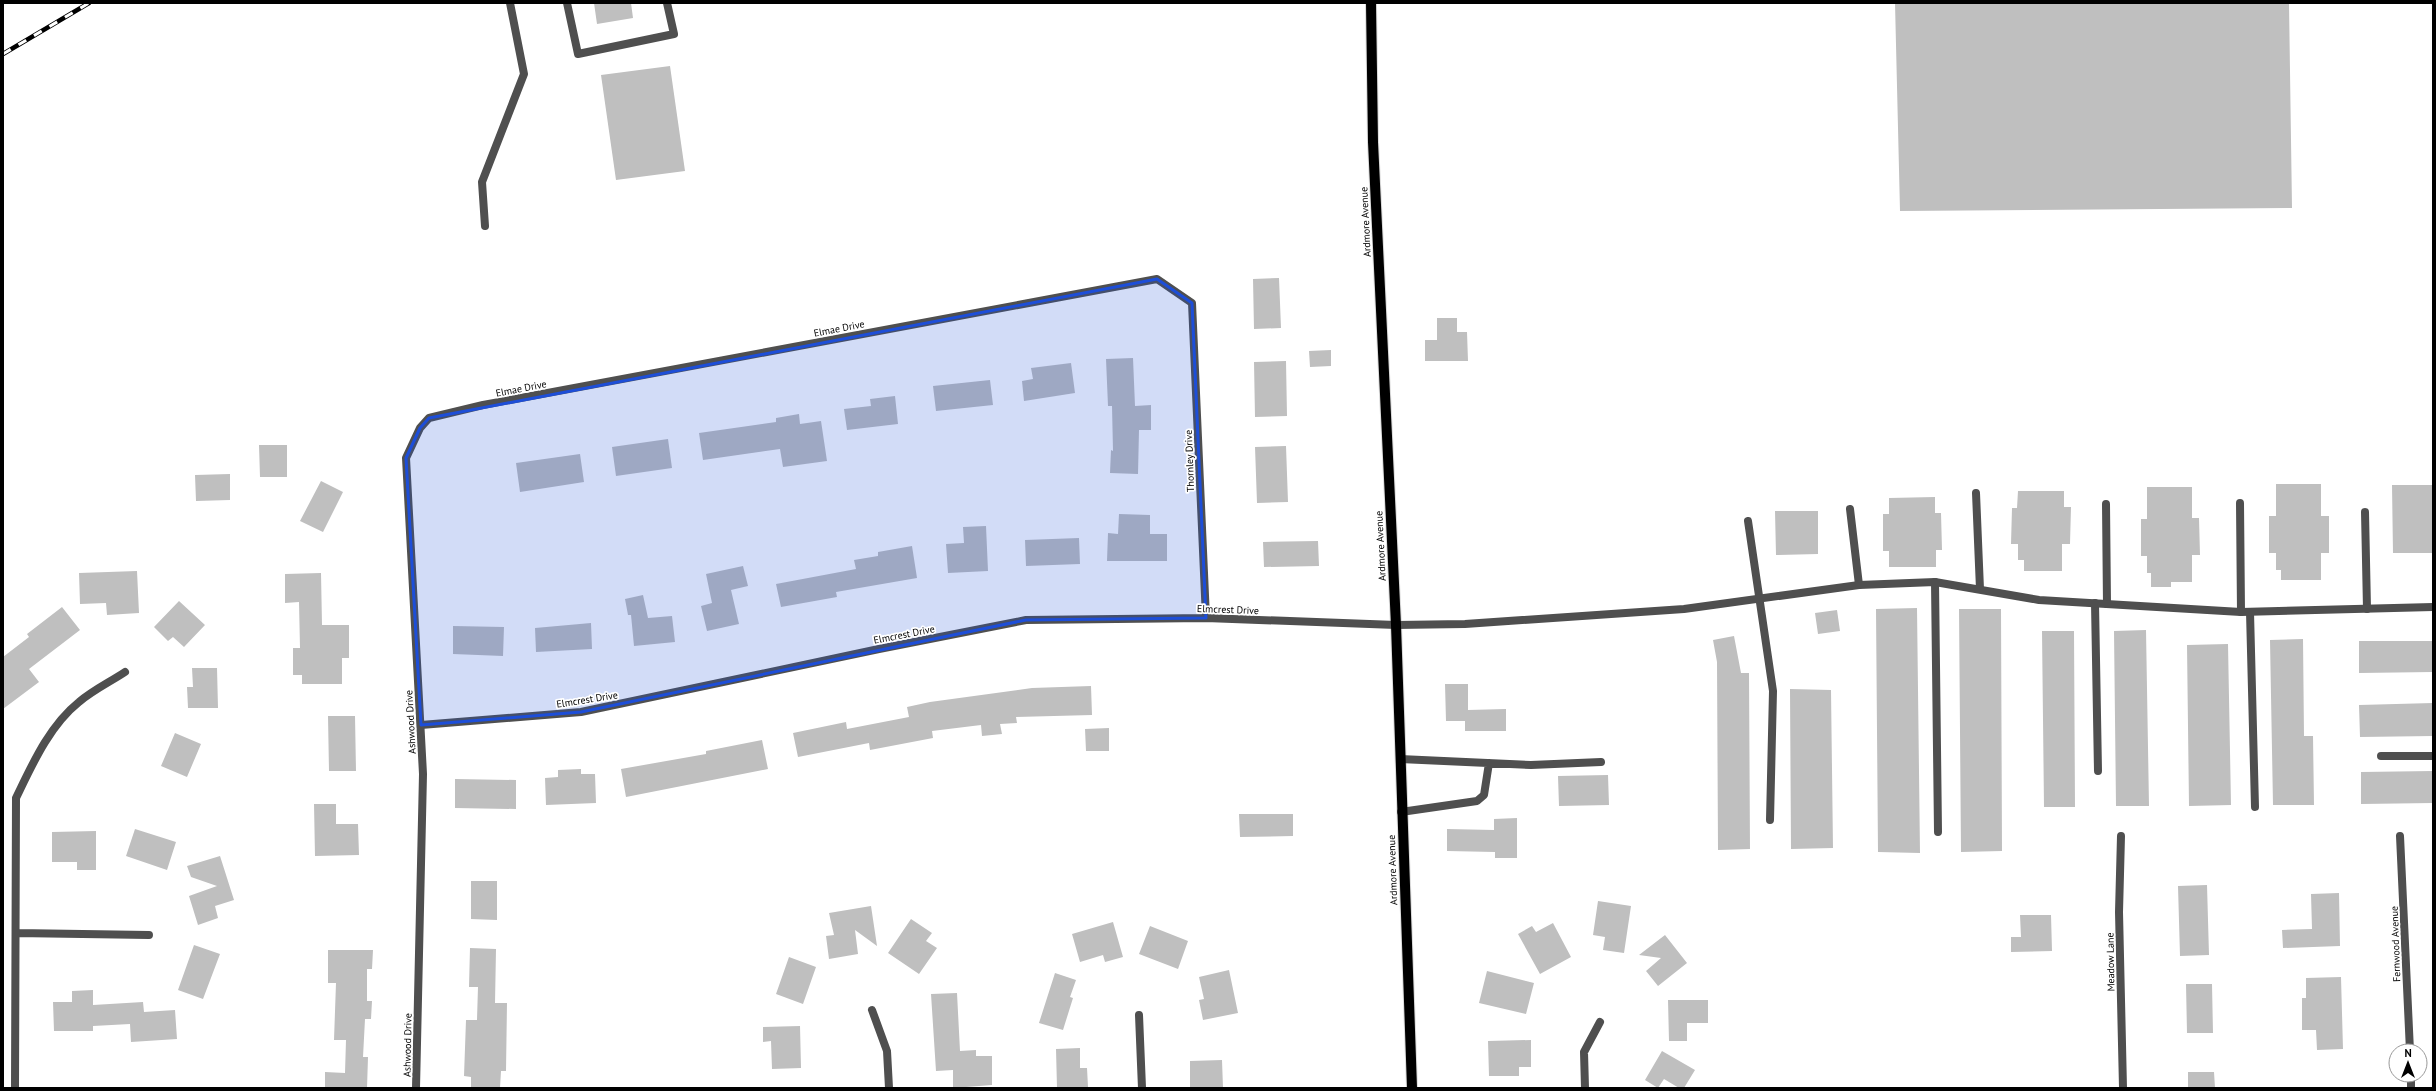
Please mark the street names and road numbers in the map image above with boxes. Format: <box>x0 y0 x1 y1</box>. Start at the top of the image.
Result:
street label: Ardmore Avenue <box>1357 187 1374 257</box>
street label: Elmae Drive <box>813 317 866 340</box>
street label: Elmae Drive <box>495 377 548 400</box>
street label: Thornley Drive <box>1182 430 1197 492</box>
street label: Ardmore Avenue <box>1372 511 1389 581</box>
street label: Elmcrest Drive <box>1197 602 1259 617</box>
street label: Elmcrest Drive <box>872 622 936 647</box>
street label: Elmcrest Drive <box>555 688 619 711</box>
street label: Ashwood Drive <box>402 690 419 754</box>
street label: Ardmore Avenue <box>1385 835 1400 905</box>
street label: Fernwood Avenue <box>2388 906 2403 982</box>
street label: Meadow Lane <box>2103 932 2118 992</box>
street label: Ashwood Drive <box>400 1013 415 1077</box>

